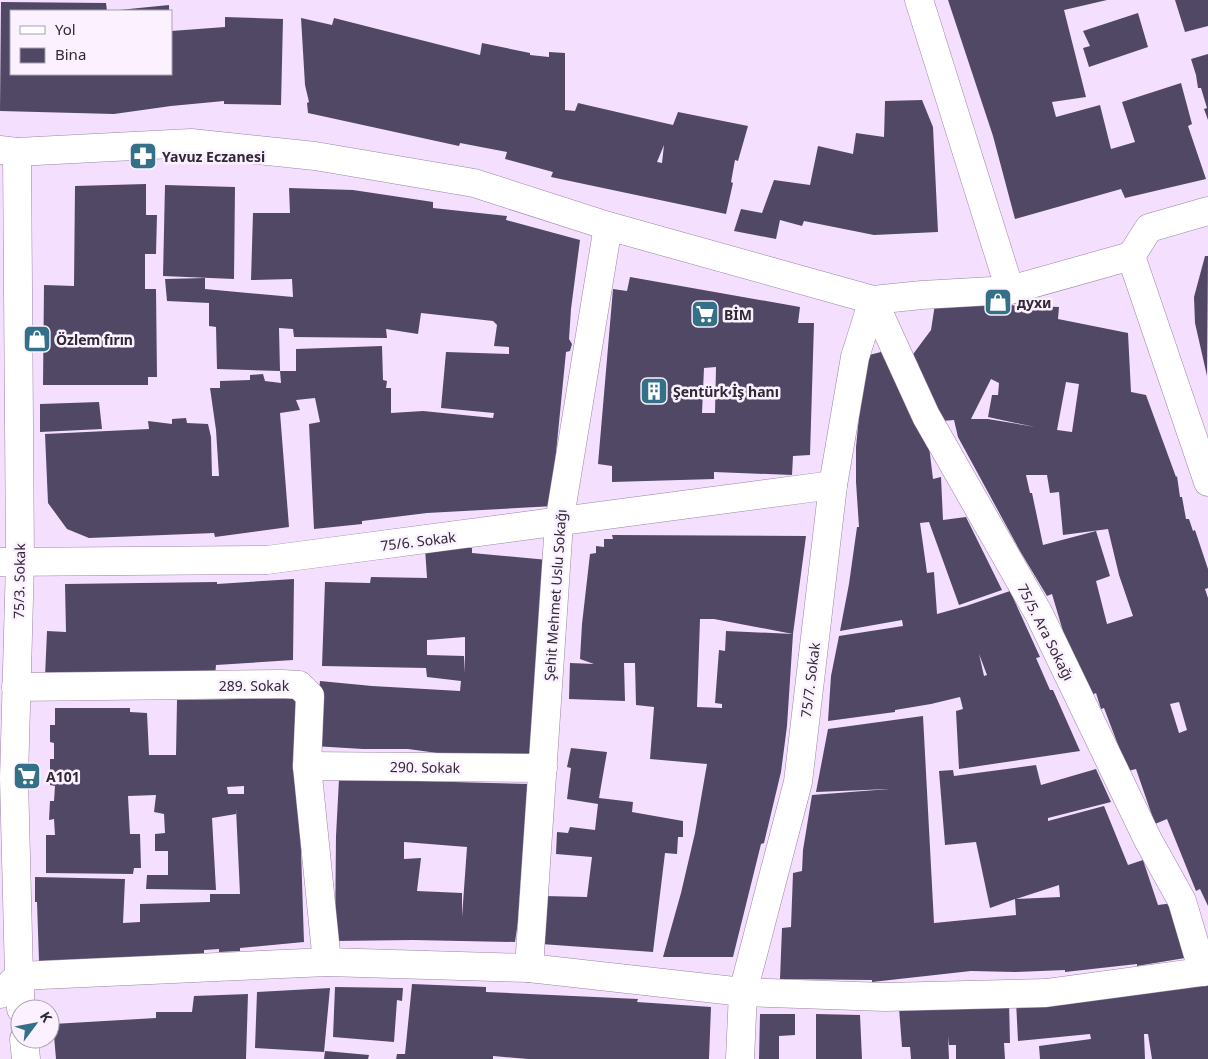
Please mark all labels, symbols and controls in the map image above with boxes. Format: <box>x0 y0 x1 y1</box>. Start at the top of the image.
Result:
legend <box>10 10 172 75</box>
text: Yol <box>55 19 76 39</box>
text: Bina <box>55 44 86 64</box>
pharmacy icon: Yavuz Eczanesi <box>128 141 158 171</box>
place label: Yavuz Eczanesi <box>162 147 265 166</box>
shop icon: духи <box>983 287 1013 317</box>
place label: духи <box>1017 293 1051 312</box>
supermarket icon: BİM <box>690 299 720 329</box>
place label: BİM <box>724 305 752 324</box>
shop icon: Özlem fırın <box>22 324 52 354</box>
place label: Özlem fırın <box>56 330 133 349</box>
building icon: Şentürk İş hanı <box>639 376 669 406</box>
place label: Şentürk İş hanı <box>673 382 779 401</box>
street label: Şehit Mehmet Uslu Sokağı <box>540 509 570 681</box>
street label: 75/6. Sokak <box>379 527 457 555</box>
street label: 75/3. Sokak <box>9 543 29 619</box>
street label: 75/5. Ara Sokağı <box>1013 580 1079 684</box>
street label: 75/7. Sokak <box>796 641 824 719</box>
street label: 289. Sokak <box>219 676 290 695</box>
street label: 290. Sokak <box>390 757 461 777</box>
supermarket icon: A101 <box>12 761 42 791</box>
place label: A101 <box>46 767 80 786</box>
north arrow <box>10 999 60 1049</box>
text: K <box>36 1008 57 1026</box>

